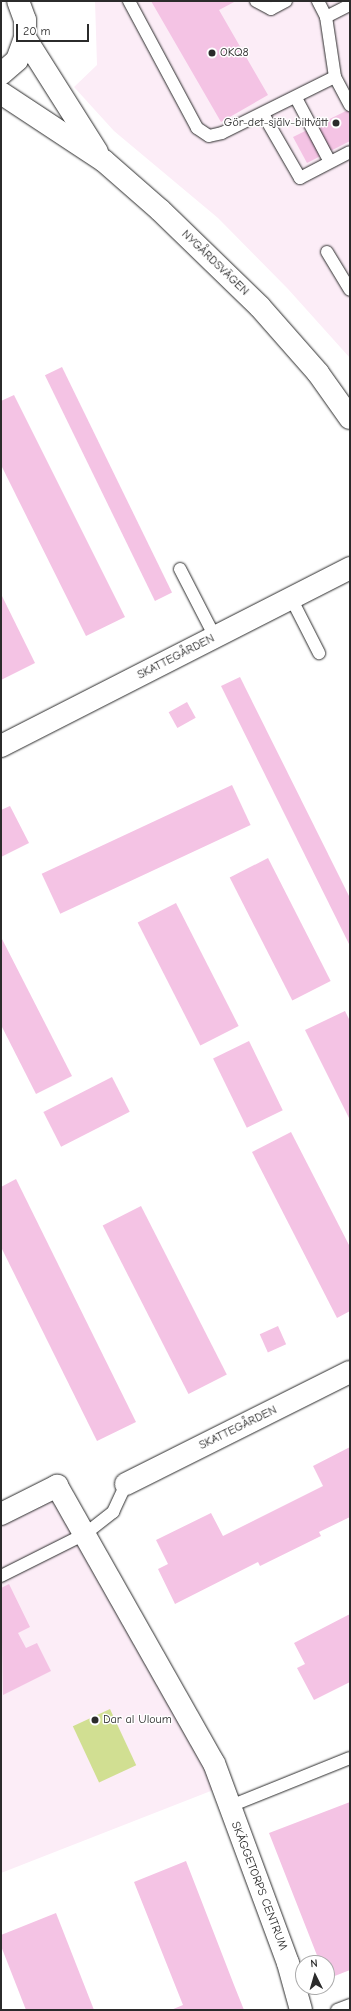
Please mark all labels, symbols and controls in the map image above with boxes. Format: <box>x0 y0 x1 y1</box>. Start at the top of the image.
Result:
scale bar <box>18 16 91 42</box>
text: 20 m <box>23 24 51 38</box>
place label: OKQ8 <box>220 46 249 60</box>
marker: OKQ8 <box>207 48 217 58</box>
place label: Gör-det-själv-biltvätt <box>224 116 328 130</box>
marker: Gör-det-själv-biltvätt <box>331 118 341 128</box>
street label: NYGÅRDSVÄGEN <box>178 227 252 299</box>
street label: SKATTEGÅRDEN <box>135 631 217 683</box>
street label: SKATTEGÅRDEN <box>197 1403 279 1453</box>
place label: Dar al Uloum <box>103 1713 172 1727</box>
marker: Dar al Uloum <box>90 1715 100 1725</box>
street label: SKÄGGETORPS CENTRUM <box>228 1820 290 1952</box>
north arrow <box>295 1955 335 1995</box>
text: N <box>310 1957 318 1970</box>

